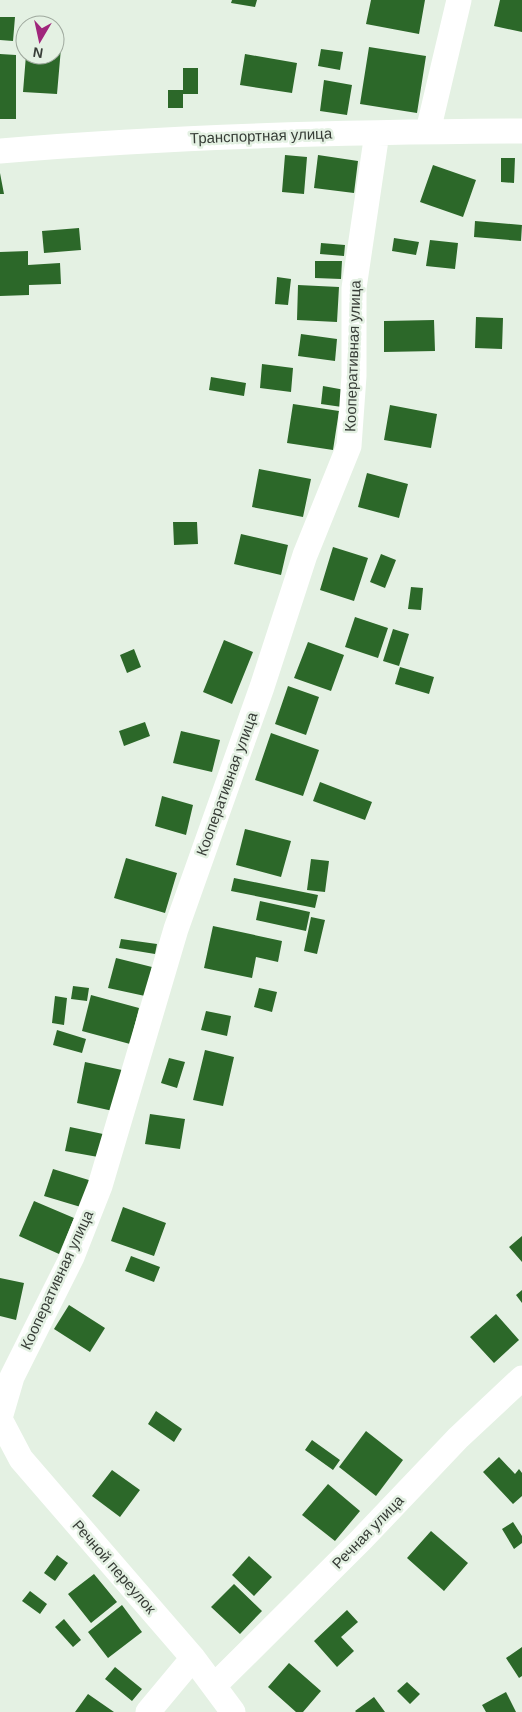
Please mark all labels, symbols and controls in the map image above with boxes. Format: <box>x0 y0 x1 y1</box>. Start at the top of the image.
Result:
north arrow <box>15 15 65 65</box>
text: N <box>32 44 44 62</box>
street label: Транспортная улица <box>190 124 333 146</box>
street label: Кооперативная улица <box>341 279 364 432</box>
street label: Кооперативная улица <box>193 709 261 858</box>
street label: Кооперативная улица <box>17 1207 97 1352</box>
street label: Речная улица <box>328 1491 407 1572</box>
street label: Речной переулок <box>69 1517 160 1617</box>

